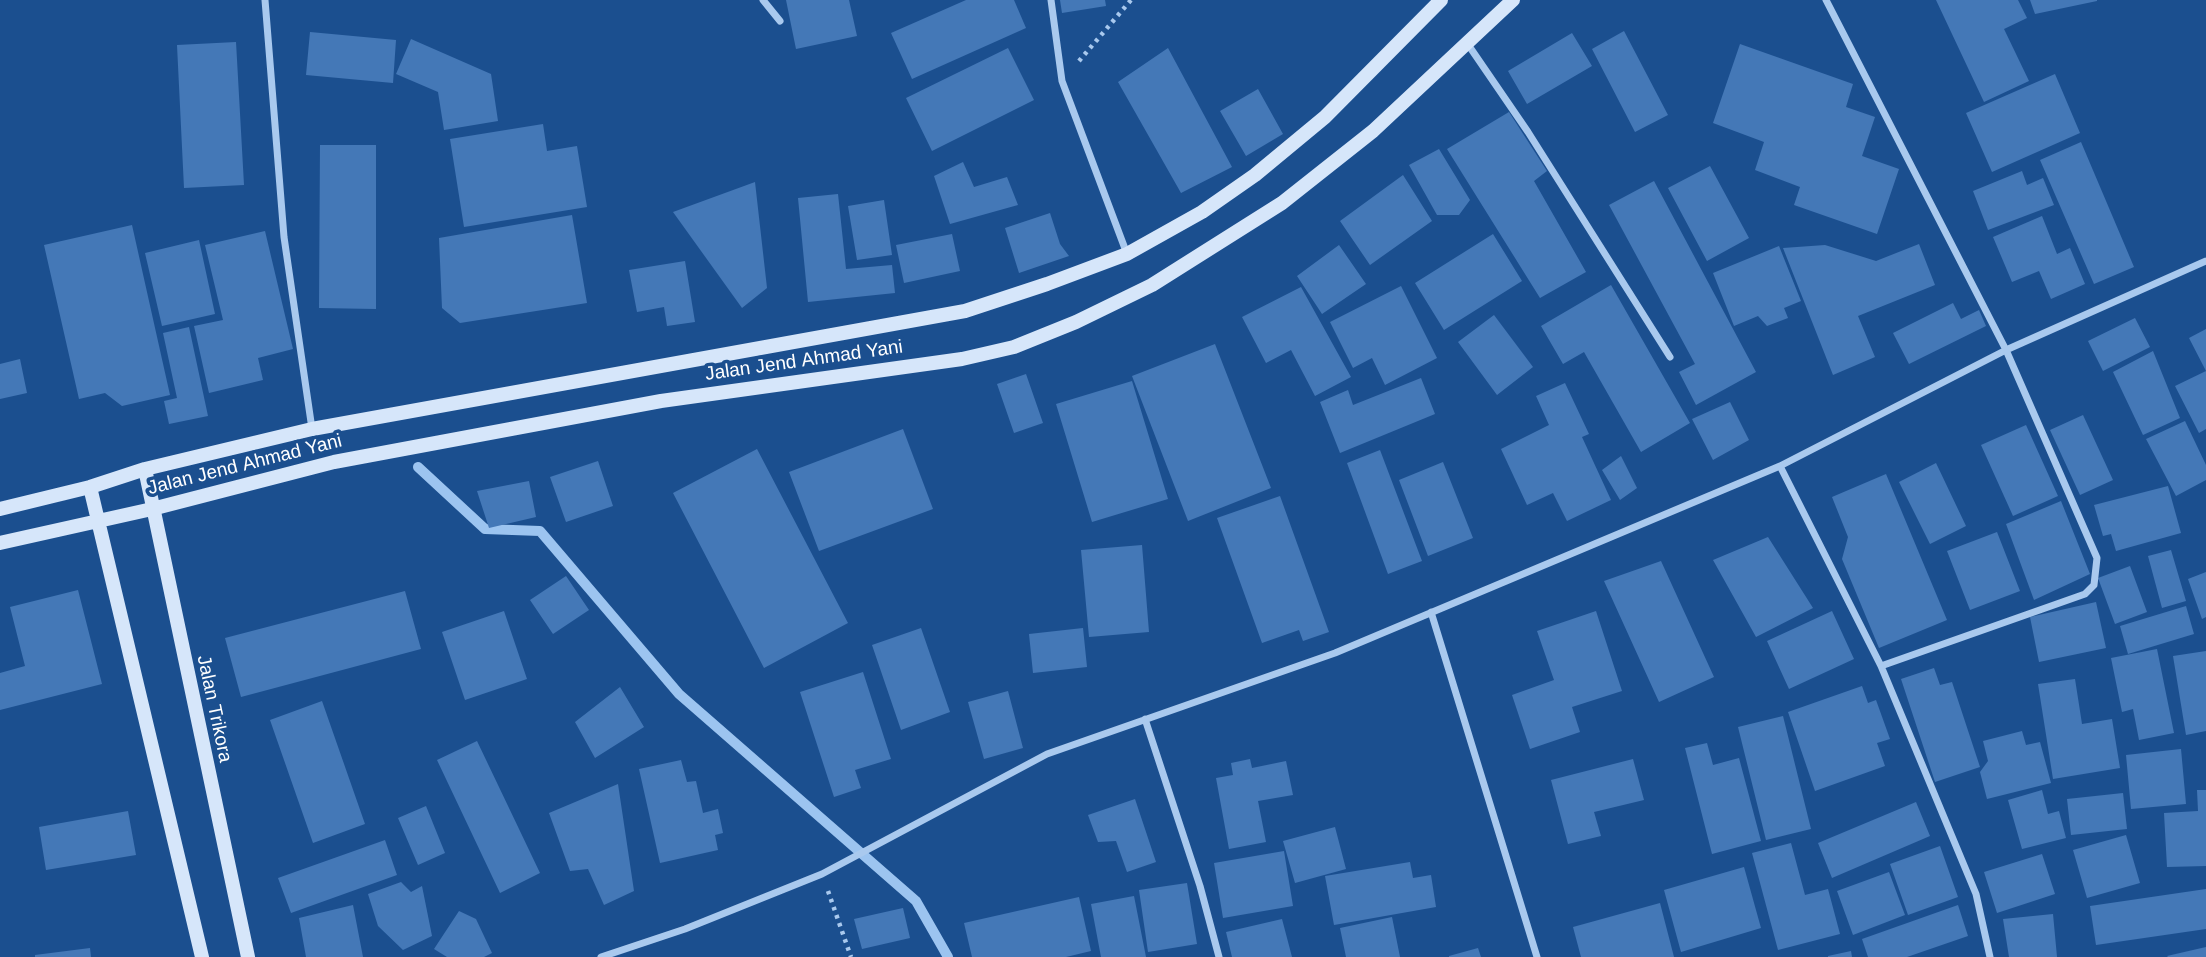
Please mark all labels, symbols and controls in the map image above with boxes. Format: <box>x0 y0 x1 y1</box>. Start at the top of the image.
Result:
street label: Jalan Jend Ahmad Yani <box>704 336 904 386</box>
street label: Jalan Jend Ahmad Yani <box>146 430 344 500</box>
street label: Jalan Trikora <box>192 653 236 765</box>

